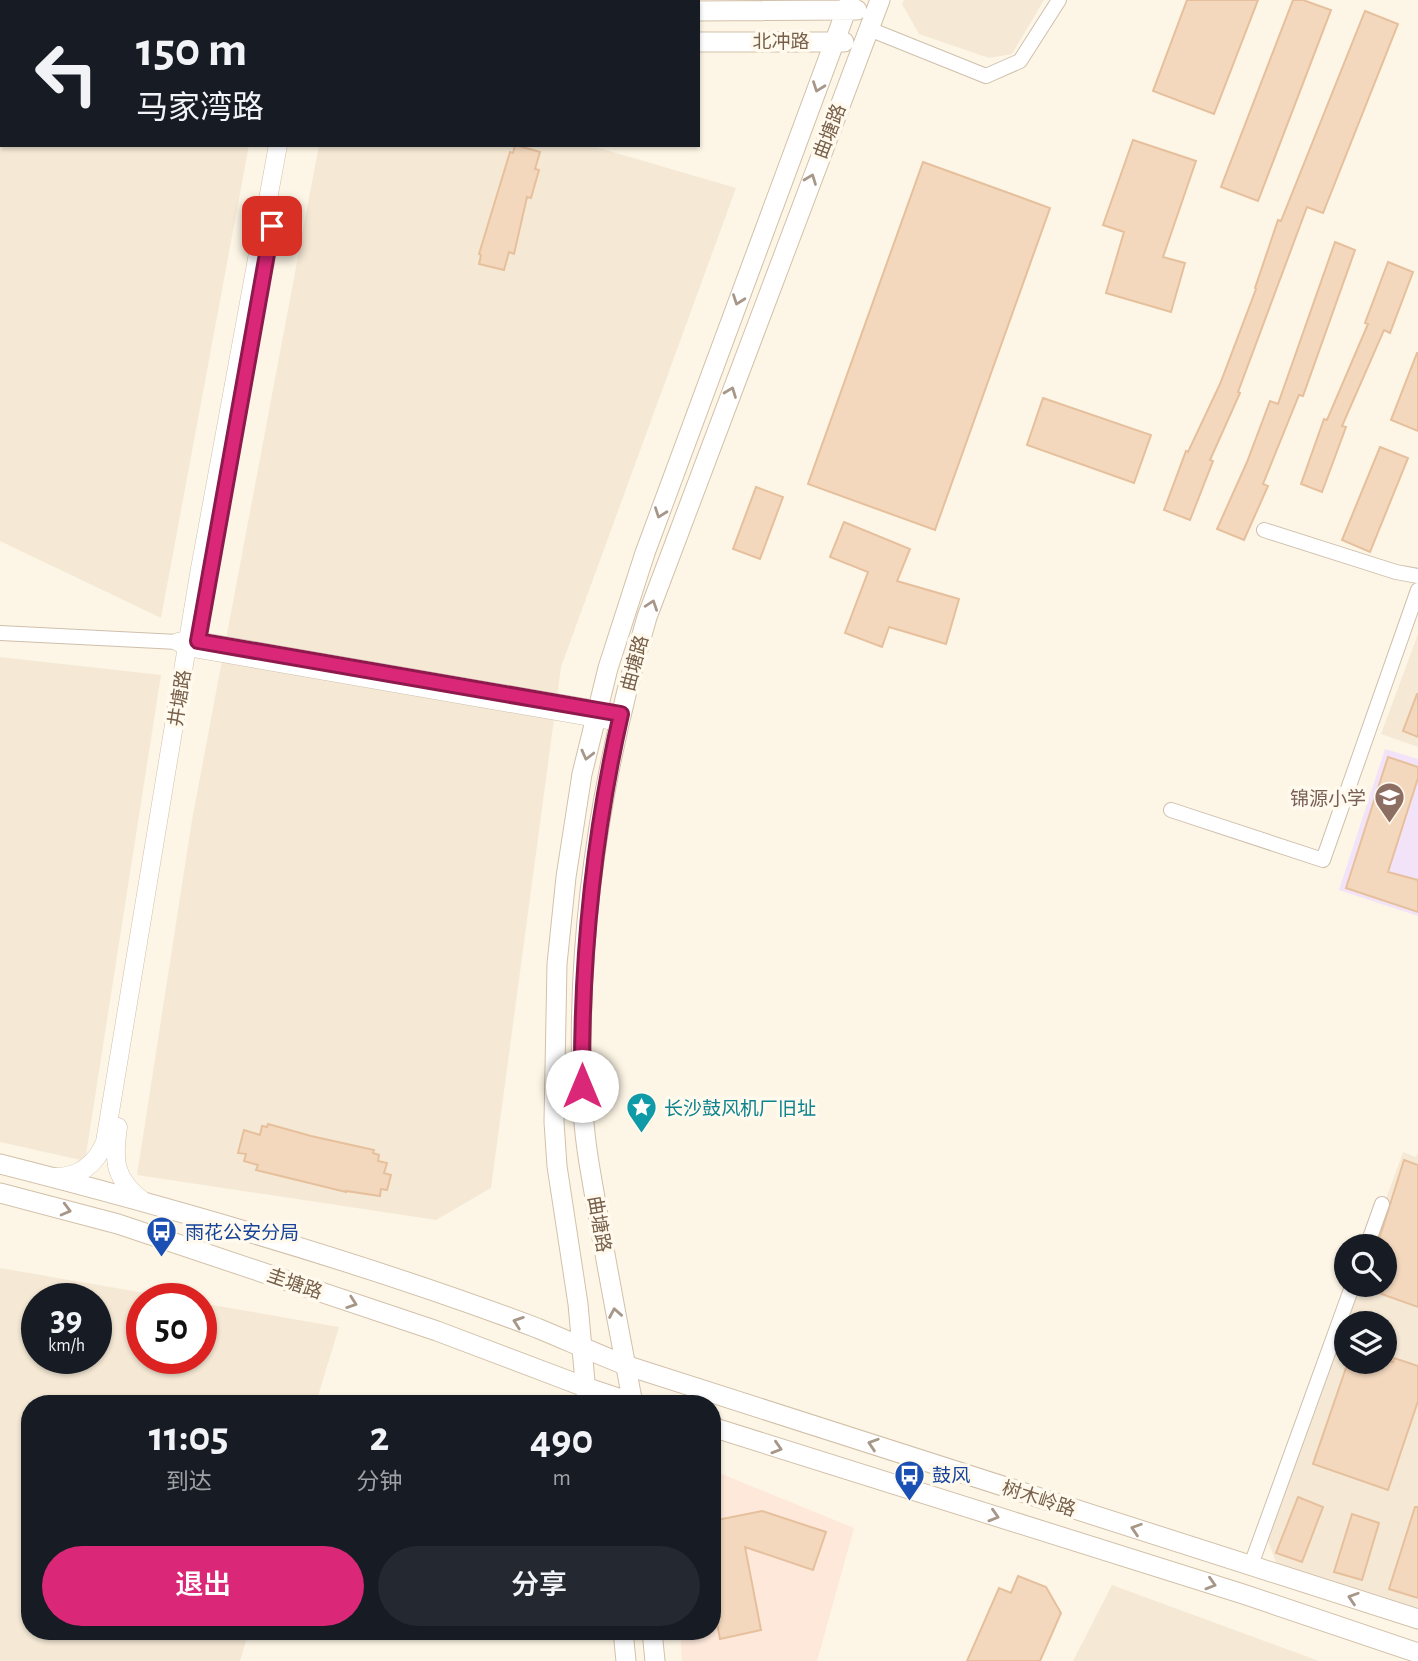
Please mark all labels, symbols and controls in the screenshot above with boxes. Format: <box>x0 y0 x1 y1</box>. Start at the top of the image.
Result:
text: 150 m <box>136 26 247 75</box>
icon: left <box>21 28 112 119</box>
street label: 北冲路 <box>752 32 810 52</box>
one-way arrow <box>812 80 826 92</box>
text: 马家湾路 <box>136 92 264 124</box>
street label: 曲塘路 <box>809 101 849 162</box>
one-way arrow <box>803 173 817 185</box>
pin <box>242 196 302 256</box>
icon: arrive <box>253 207 291 245</box>
one-way arrow <box>732 293 746 305</box>
one-way arrow <box>723 386 737 398</box>
one-way arrow <box>654 507 668 519</box>
one-way arrow <box>644 599 658 611</box>
street label: 曲塘路 <box>617 633 652 693</box>
street label: 井塘路 <box>165 668 194 728</box>
one-way arrow <box>581 748 595 760</box>
school or university icon: 锦源小学 <box>1372 781 1406 825</box>
place label: 锦源小学 <box>1290 788 1366 809</box>
position arrow <box>545 1049 619 1123</box>
place icon: 长沙鼓风机厂旧址 <box>624 1091 658 1135</box>
place label: 长沙鼓风机厂旧址 <box>664 1098 816 1119</box>
street label: 曲塘路 <box>584 1194 615 1254</box>
one-way arrow <box>60 1202 72 1216</box>
bus stop icon: 雨花公安分局 <box>145 1215 179 1259</box>
place label: 雨花公安分局 <box>185 1222 299 1243</box>
map controls <box>1334 1234 1397 1374</box>
button: search <box>1334 1234 1397 1297</box>
street label: 圭塘路 <box>264 1264 325 1303</box>
speed limit sign: 50 <box>126 1283 217 1374</box>
one-way arrow <box>346 1295 358 1309</box>
text: 39 <box>50 1302 82 1337</box>
one-way arrow <box>608 1307 623 1318</box>
button: layers <box>1334 1311 1397 1374</box>
one-way arrow <box>513 1316 525 1330</box>
text: km/h <box>48 1337 85 1355</box>
text: 11:05 <box>149 1416 229 1458</box>
text: 2 <box>369 1416 389 1458</box>
text: 490 <box>530 1419 593 1461</box>
one-way arrow <box>867 1438 879 1453</box>
one-way arrow <box>771 1440 783 1454</box>
bus stop icon: 鼓风 <box>892 1458 926 1502</box>
place label: 鼓风 <box>932 1466 970 1486</box>
text: m <box>552 1467 571 1490</box>
text: 到达 <box>166 1471 212 1494</box>
text: 分钟 <box>356 1471 402 1494</box>
street label: 树木岭路 <box>999 1477 1078 1520</box>
one-way arrow <box>988 1508 1000 1522</box>
one-way arrow <box>1131 1523 1143 1537</box>
button: 退出 <box>42 1546 364 1626</box>
button: 分享 <box>378 1546 700 1626</box>
one-way arrow <box>1205 1576 1217 1591</box>
one-way arrow <box>1347 1592 1359 1607</box>

